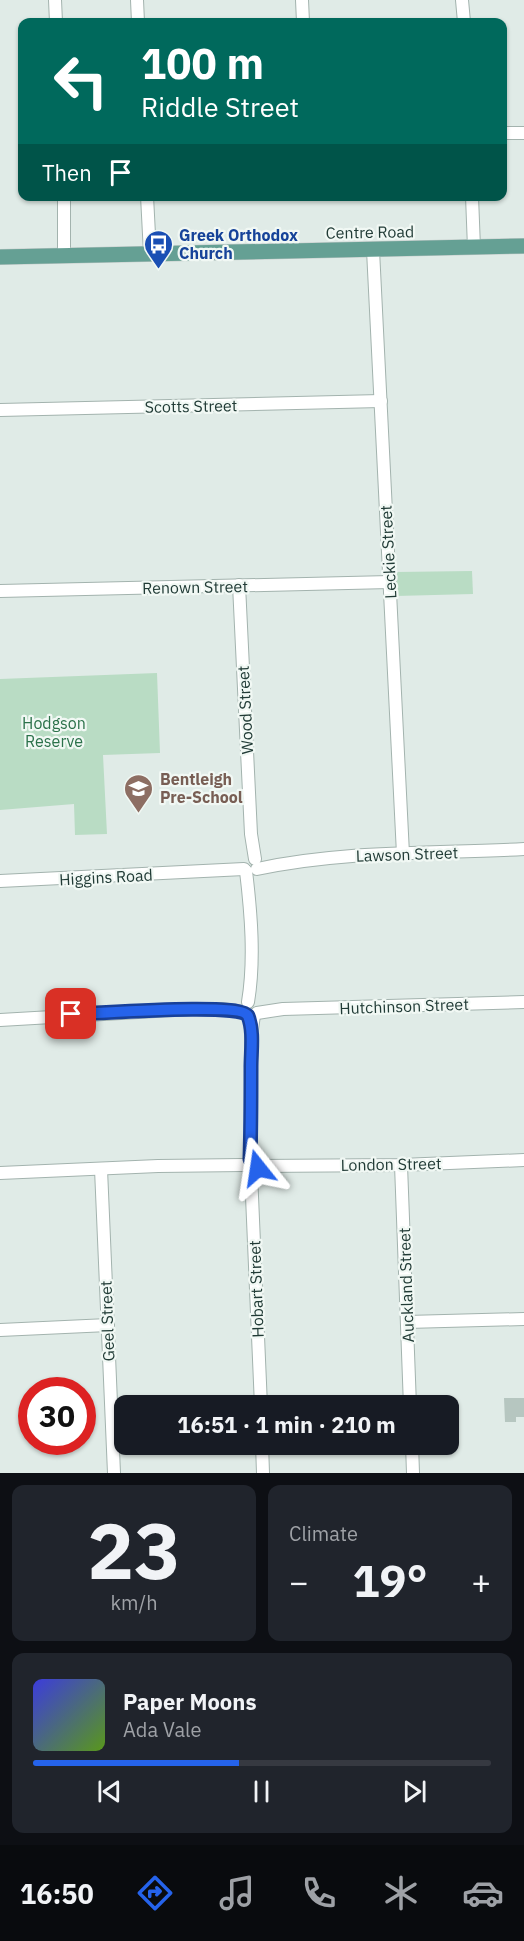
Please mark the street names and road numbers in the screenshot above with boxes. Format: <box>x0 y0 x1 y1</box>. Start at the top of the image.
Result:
street label: Centre Road <box>326 221 414 243</box>
street label: Scotts Street <box>144 395 238 417</box>
street label: Leckie Street <box>376 505 400 599</box>
street label: Renown Street <box>142 576 248 598</box>
street label: Wood Street <box>233 665 257 755</box>
street label: Lawson Street <box>356 842 458 866</box>
street label: Higgins Road <box>59 865 153 889</box>
street label: Hutchinson Street <box>339 994 469 1018</box>
street label: London Street <box>340 1153 442 1175</box>
street label: Auckland Street <box>394 1227 418 1343</box>
street label: Hobart Street <box>244 1240 268 1338</box>
street label: Geel Street <box>96 1280 118 1362</box>

